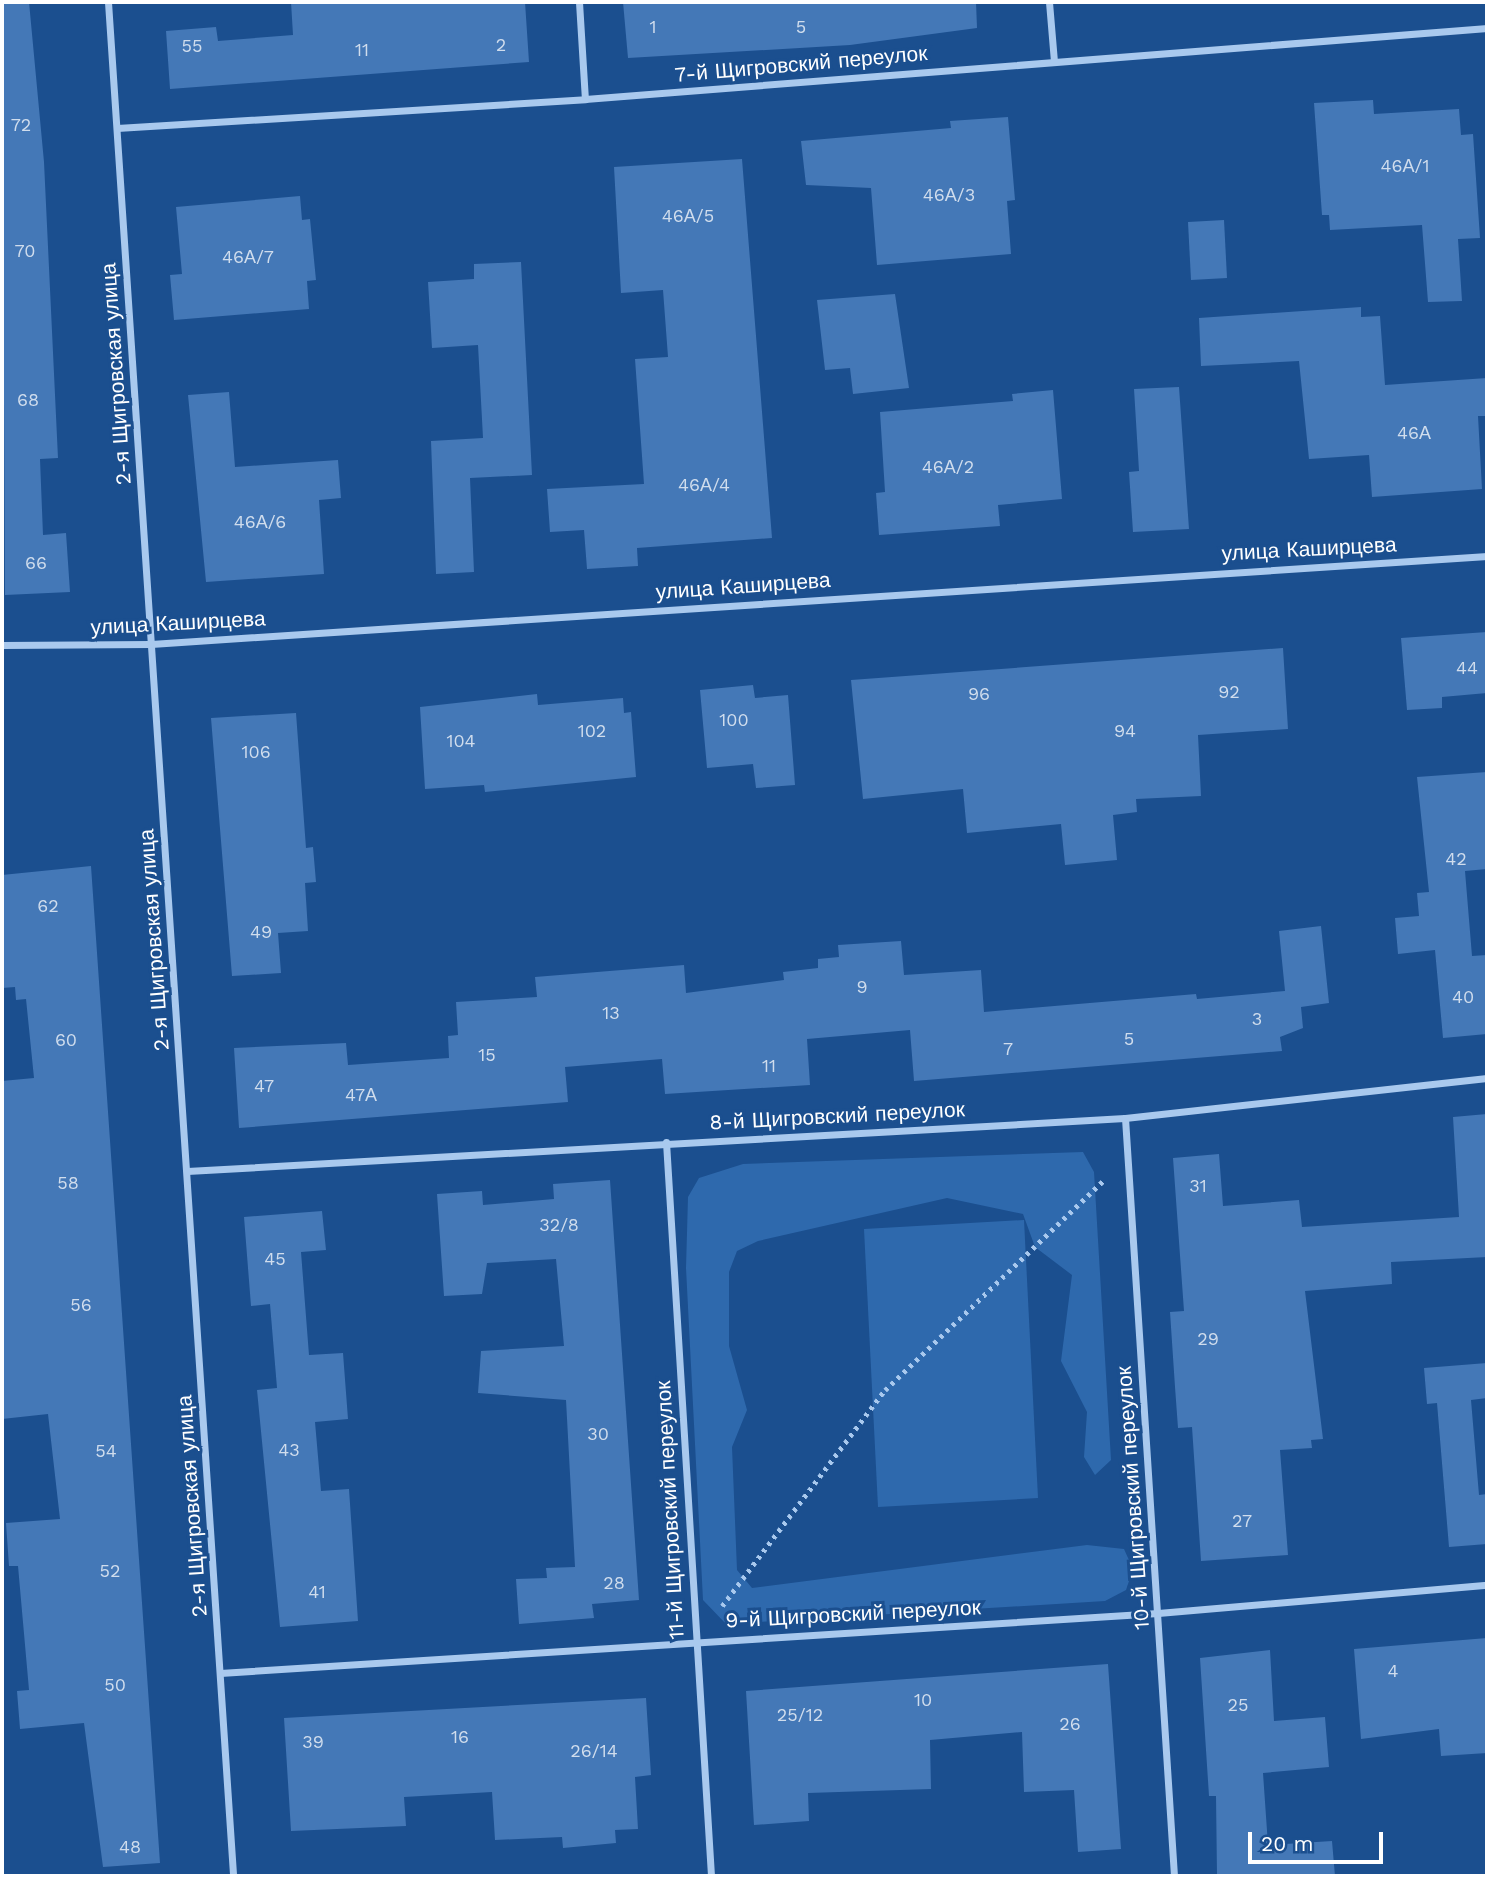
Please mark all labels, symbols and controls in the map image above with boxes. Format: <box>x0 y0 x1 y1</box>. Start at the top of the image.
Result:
house number: 1 <box>649 16 657 38</box>
house number: 5 <box>796 16 806 38</box>
house number: 2 <box>496 34 506 56</box>
house number: 55 <box>182 35 202 57</box>
house number: 11 <box>355 39 369 61</box>
street label: 7-й Щигровский переулок <box>674 40 928 88</box>
house number: 72 <box>11 114 31 136</box>
house number: 46А/1 <box>1381 155 1429 177</box>
house number: 46А/3 <box>923 184 975 206</box>
house number: 46А/5 <box>662 205 714 227</box>
house number: 70 <box>15 240 35 262</box>
house number: 46А/7 <box>222 246 274 268</box>
street label: 2-я Щигровская улица <box>96 262 136 486</box>
house number: 68 <box>17 389 39 411</box>
house number: 46А <box>1397 422 1431 444</box>
house number: 46А/2 <box>922 456 974 478</box>
house number: 46А/4 <box>678 474 730 496</box>
house number: 46А/6 <box>234 511 286 533</box>
street label: улица Каширцева <box>1221 532 1397 566</box>
house number: 66 <box>25 552 47 574</box>
street label: улица Каширцева <box>655 567 831 605</box>
street label: улица Каширцева <box>90 606 266 640</box>
house number: 44 <box>1456 657 1478 679</box>
house number: 92 <box>1218 681 1240 703</box>
house number: 96 <box>968 683 990 705</box>
house number: 100 <box>719 709 749 731</box>
house number: 102 <box>578 720 606 742</box>
house number: 94 <box>1114 720 1136 742</box>
house number: 104 <box>446 730 476 752</box>
house number: 106 <box>241 741 271 763</box>
street label: 2-я Щигровская улица <box>134 828 174 1052</box>
house number: 42 <box>1445 848 1467 870</box>
house number: 62 <box>37 895 59 917</box>
house number: 49 <box>250 921 272 943</box>
house number: 9 <box>856 976 868 998</box>
house number: 40 <box>1452 986 1474 1008</box>
house number: 13 <box>602 1002 620 1024</box>
house number: 3 <box>1252 1008 1262 1030</box>
house number: 5 <box>1124 1028 1134 1050</box>
house number: 60 <box>55 1029 77 1051</box>
house number: 7 <box>1003 1038 1013 1060</box>
house number: 15 <box>478 1044 496 1066</box>
house number: 11 <box>762 1055 776 1077</box>
house number: 47 <box>254 1075 274 1097</box>
house number: 47А <box>345 1084 377 1106</box>
street label: 8-й Щигровский переулок <box>709 1097 965 1135</box>
house number: 58 <box>57 1172 79 1194</box>
house number: 31 <box>1189 1175 1207 1197</box>
house number: 32/8 <box>539 1214 579 1236</box>
house number: 45 <box>264 1248 286 1270</box>
house number: 56 <box>70 1294 92 1316</box>
house number: 29 <box>1197 1328 1219 1350</box>
street label: 10-й Щигровский переулок <box>1111 1365 1155 1631</box>
street label: 11-й Щигровский переулок <box>651 1380 689 1640</box>
street label: 2-я Щигровская улица <box>172 1394 212 1618</box>
house number: 30 <box>587 1423 609 1445</box>
house number: 43 <box>278 1439 300 1461</box>
house number: 54 <box>95 1440 117 1462</box>
house number: 27 <box>1232 1510 1252 1532</box>
house number: 52 <box>100 1560 120 1582</box>
house number: 28 <box>603 1572 625 1594</box>
house number: 41 <box>308 1581 326 1603</box>
street label: 9-й Щигровский переулок <box>725 1595 981 1633</box>
house number: 4 <box>1388 1660 1398 1682</box>
house number: 50 <box>104 1674 126 1696</box>
house number: 10 <box>914 1689 932 1711</box>
house number: 25 <box>1228 1694 1248 1716</box>
house number: 25/12 <box>777 1704 823 1726</box>
house number: 26 <box>1059 1713 1081 1735</box>
house number: 16 <box>451 1726 469 1748</box>
house number: 39 <box>302 1731 324 1753</box>
house number: 26/14 <box>570 1740 618 1762</box>
scale bar <box>1251 1818 1386 1862</box>
text: 20 m <box>1261 1831 1313 1856</box>
house number: 48 <box>119 1836 141 1858</box>

